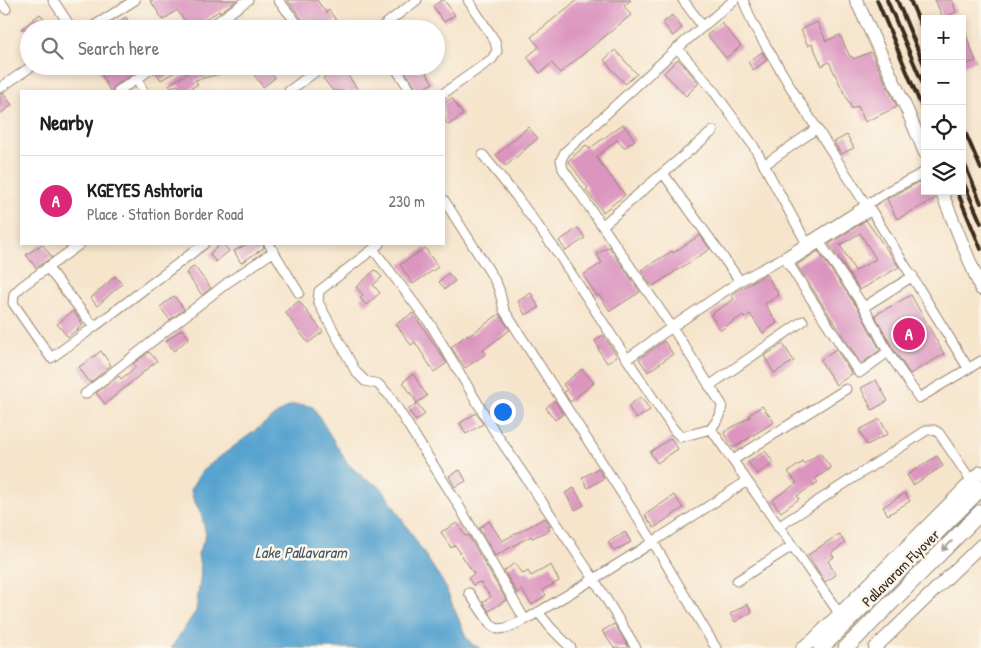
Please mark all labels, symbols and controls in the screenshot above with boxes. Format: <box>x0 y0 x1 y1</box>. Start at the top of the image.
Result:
map controls <box>921 15 966 195</box>
button: + <box>921 15 966 60</box>
search box <box>20 20 445 75</box>
icon: search <box>38 34 66 62</box>
text: Search here <box>78 35 159 61</box>
button: − <box>921 60 966 105</box>
button: locate <box>921 105 966 150</box>
text: Nearby <box>40 108 93 137</box>
button: layers <box>921 150 966 195</box>
text: KGEYES Ashtoria <box>87 177 202 203</box>
text: A <box>52 190 60 212</box>
text: 230 m <box>389 190 425 212</box>
text: Place · Station Border Road <box>87 203 243 225</box>
pin: A <box>893 315 925 353</box>
your location <box>490 399 516 425</box>
street label: Pallavaram Flyover <box>857 524 944 611</box>
one-way arrow <box>941 540 953 552</box>
water label: Lake Pallavaram <box>255 541 348 563</box>

